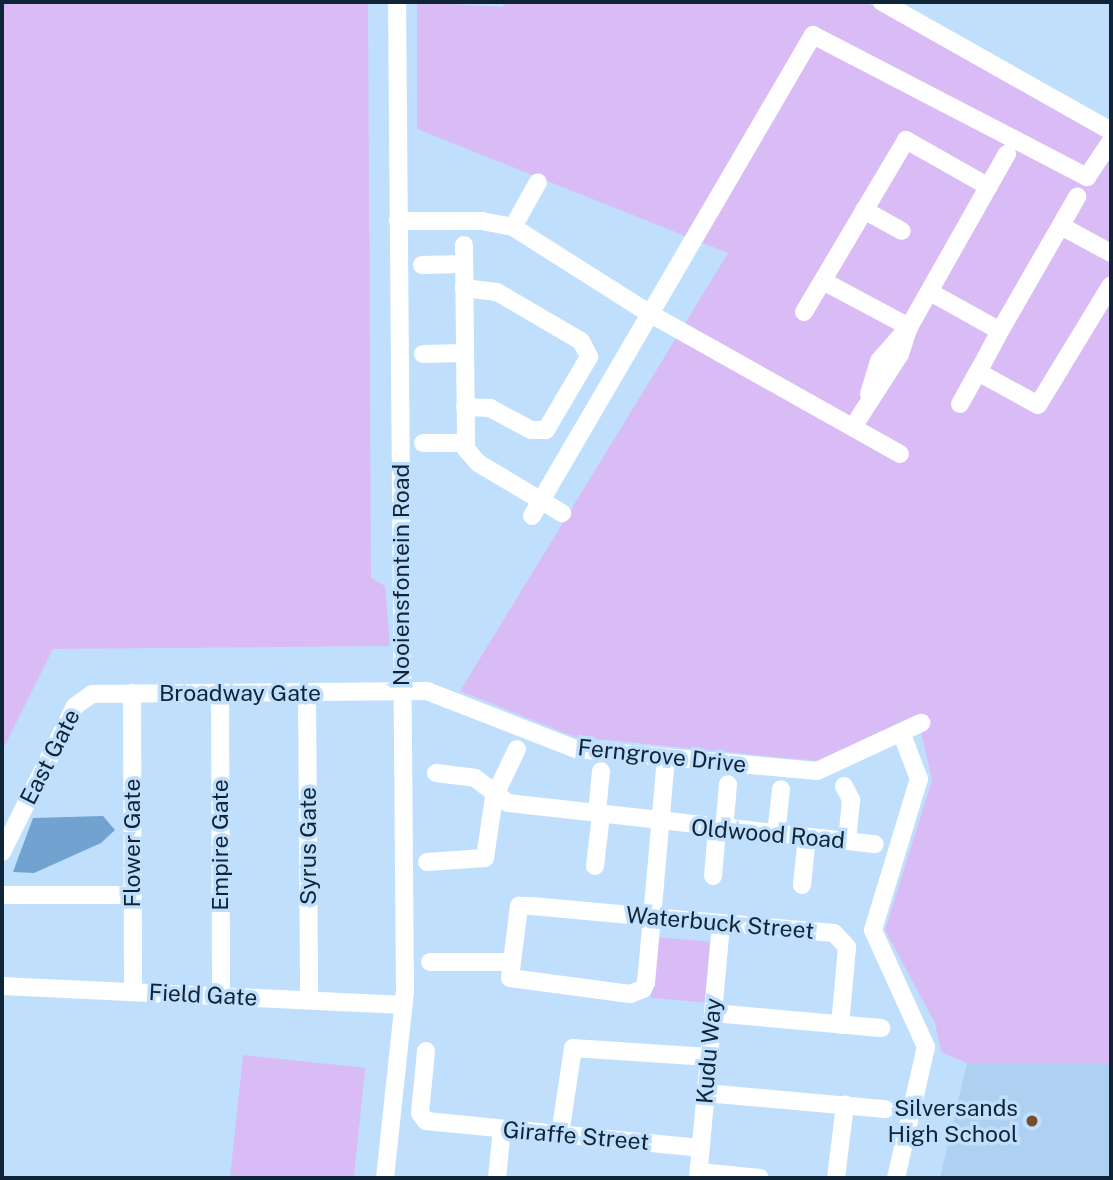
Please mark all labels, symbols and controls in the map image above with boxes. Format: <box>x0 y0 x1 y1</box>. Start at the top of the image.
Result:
street label: Nooiensfontein Road <box>387 464 415 686</box>
street label: Broadway Gate <box>159 679 321 707</box>
street label: East Gate <box>14 705 86 809</box>
street label: Ferngrove Drive <box>576 733 748 779</box>
street label: Flower Gate <box>118 779 146 907</box>
street label: Empire Gate <box>206 779 234 911</box>
street label: Syrus Gate <box>294 787 322 905</box>
street label: Oldwood Road <box>690 814 846 854</box>
street label: Waterbuck Street <box>625 901 815 945</box>
street label: Field Gate <box>148 978 258 1012</box>
street label: Kudu Way <box>691 997 727 1105</box>
place label: Silversands High School <box>888 1094 1018 1148</box>
marker: Silversands High School <box>1024 1113 1040 1129</box>
street label: Giraffe Street <box>502 1116 650 1156</box>

